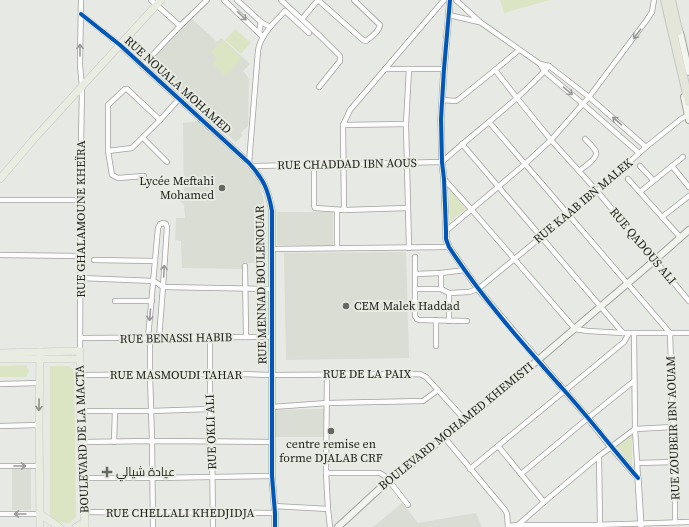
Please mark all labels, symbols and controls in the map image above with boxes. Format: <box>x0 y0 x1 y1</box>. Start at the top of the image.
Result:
one-way arrow <box>237 12 247 21</box>
one-way arrow <box>633 28 641 39</box>
street label: RUE NOUALA MOHAMED <box>121 33 235 137</box>
one-way arrow <box>76 44 84 57</box>
one-way arrow <box>562 86 573 95</box>
one-way arrow <box>612 117 622 126</box>
street label: RUE GHALAMOUNE KHEÏRA <box>73 140 89 298</box>
street label: RUE CHADDAD IBN AOUS <box>277 155 417 173</box>
street label: RUE KAAB IBN MALEK <box>530 155 636 247</box>
place label: Lycée Meftahi Mohamed <box>139 173 214 203</box>
marker: Lycée Meftahi Mohamed <box>217 183 227 193</box>
street label: RUE QADOUS ALI <box>606 204 680 288</box>
street label: RUE MENNAD BOULENOUAR <box>252 205 270 365</box>
one-way arrow <box>160 265 168 278</box>
place label: CEM Malek Haddad <box>354 298 460 314</box>
marker: CEM Malek Haddad <box>341 301 351 311</box>
one-way arrow <box>147 308 154 321</box>
street label: RUE BENASSI HABIB <box>120 329 233 347</box>
street label: RUE ZOUBEIR IBN AOUAM <box>662 355 684 500</box>
street label: BOULEVARD MOHAMED KHEMISTI <box>375 358 537 494</box>
street label: BOULEVARD DE LA MACTA <box>71 365 93 513</box>
street label: RUE DE LA PAIX <box>323 366 411 382</box>
street label: RUE MASMOUDI TAHAR <box>110 367 242 383</box>
street label: RUE OKLI ALI <box>202 394 220 470</box>
one-way arrow <box>35 398 43 411</box>
marker: centre remise en forme DJALAB CRF <box>326 426 336 436</box>
place label: centre remise en forme DJALAB CRF <box>279 436 383 466</box>
one-way arrow <box>13 462 26 470</box>
place label: عيادة شيالي <box>116 464 175 482</box>
marker: عيادة شيالي <box>101 466 113 478</box>
street label: RUE CHELLALI KHEDJIDJA <box>106 505 254 521</box>
one-way arrow <box>14 510 27 518</box>

